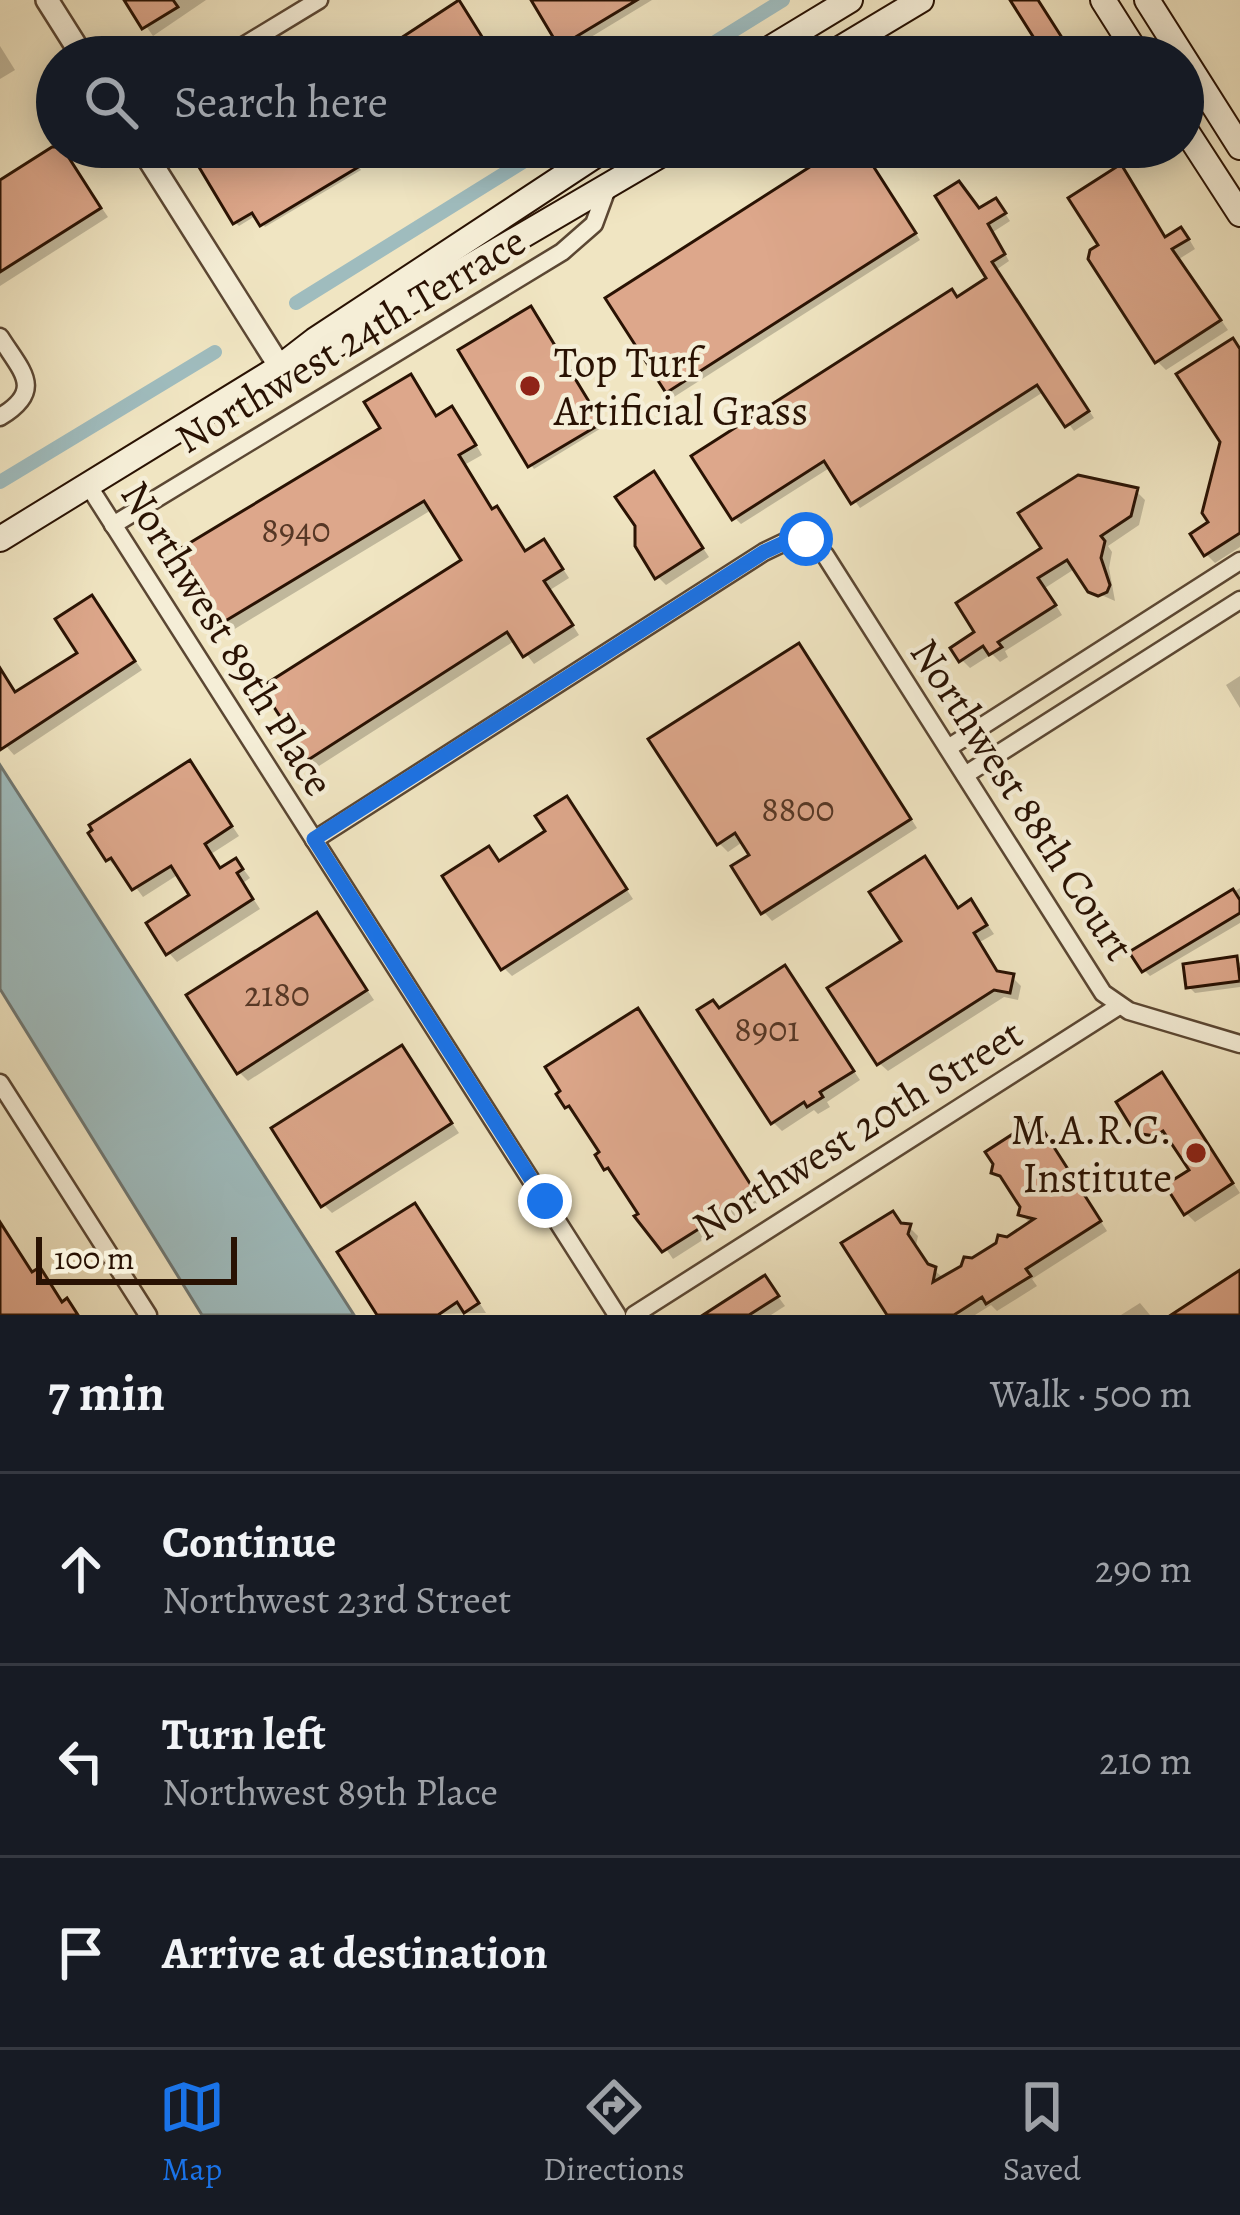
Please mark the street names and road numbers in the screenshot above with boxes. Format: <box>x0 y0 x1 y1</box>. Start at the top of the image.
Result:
street label: Northwest 24th Terrace <box>165 212 536 467</box>
street label: Northwest 89th Place <box>108 470 348 807</box>
street label: Northwest 88th Court <box>897 627 1148 971</box>
street label: Northwest 20th Street <box>682 1005 1033 1254</box>

